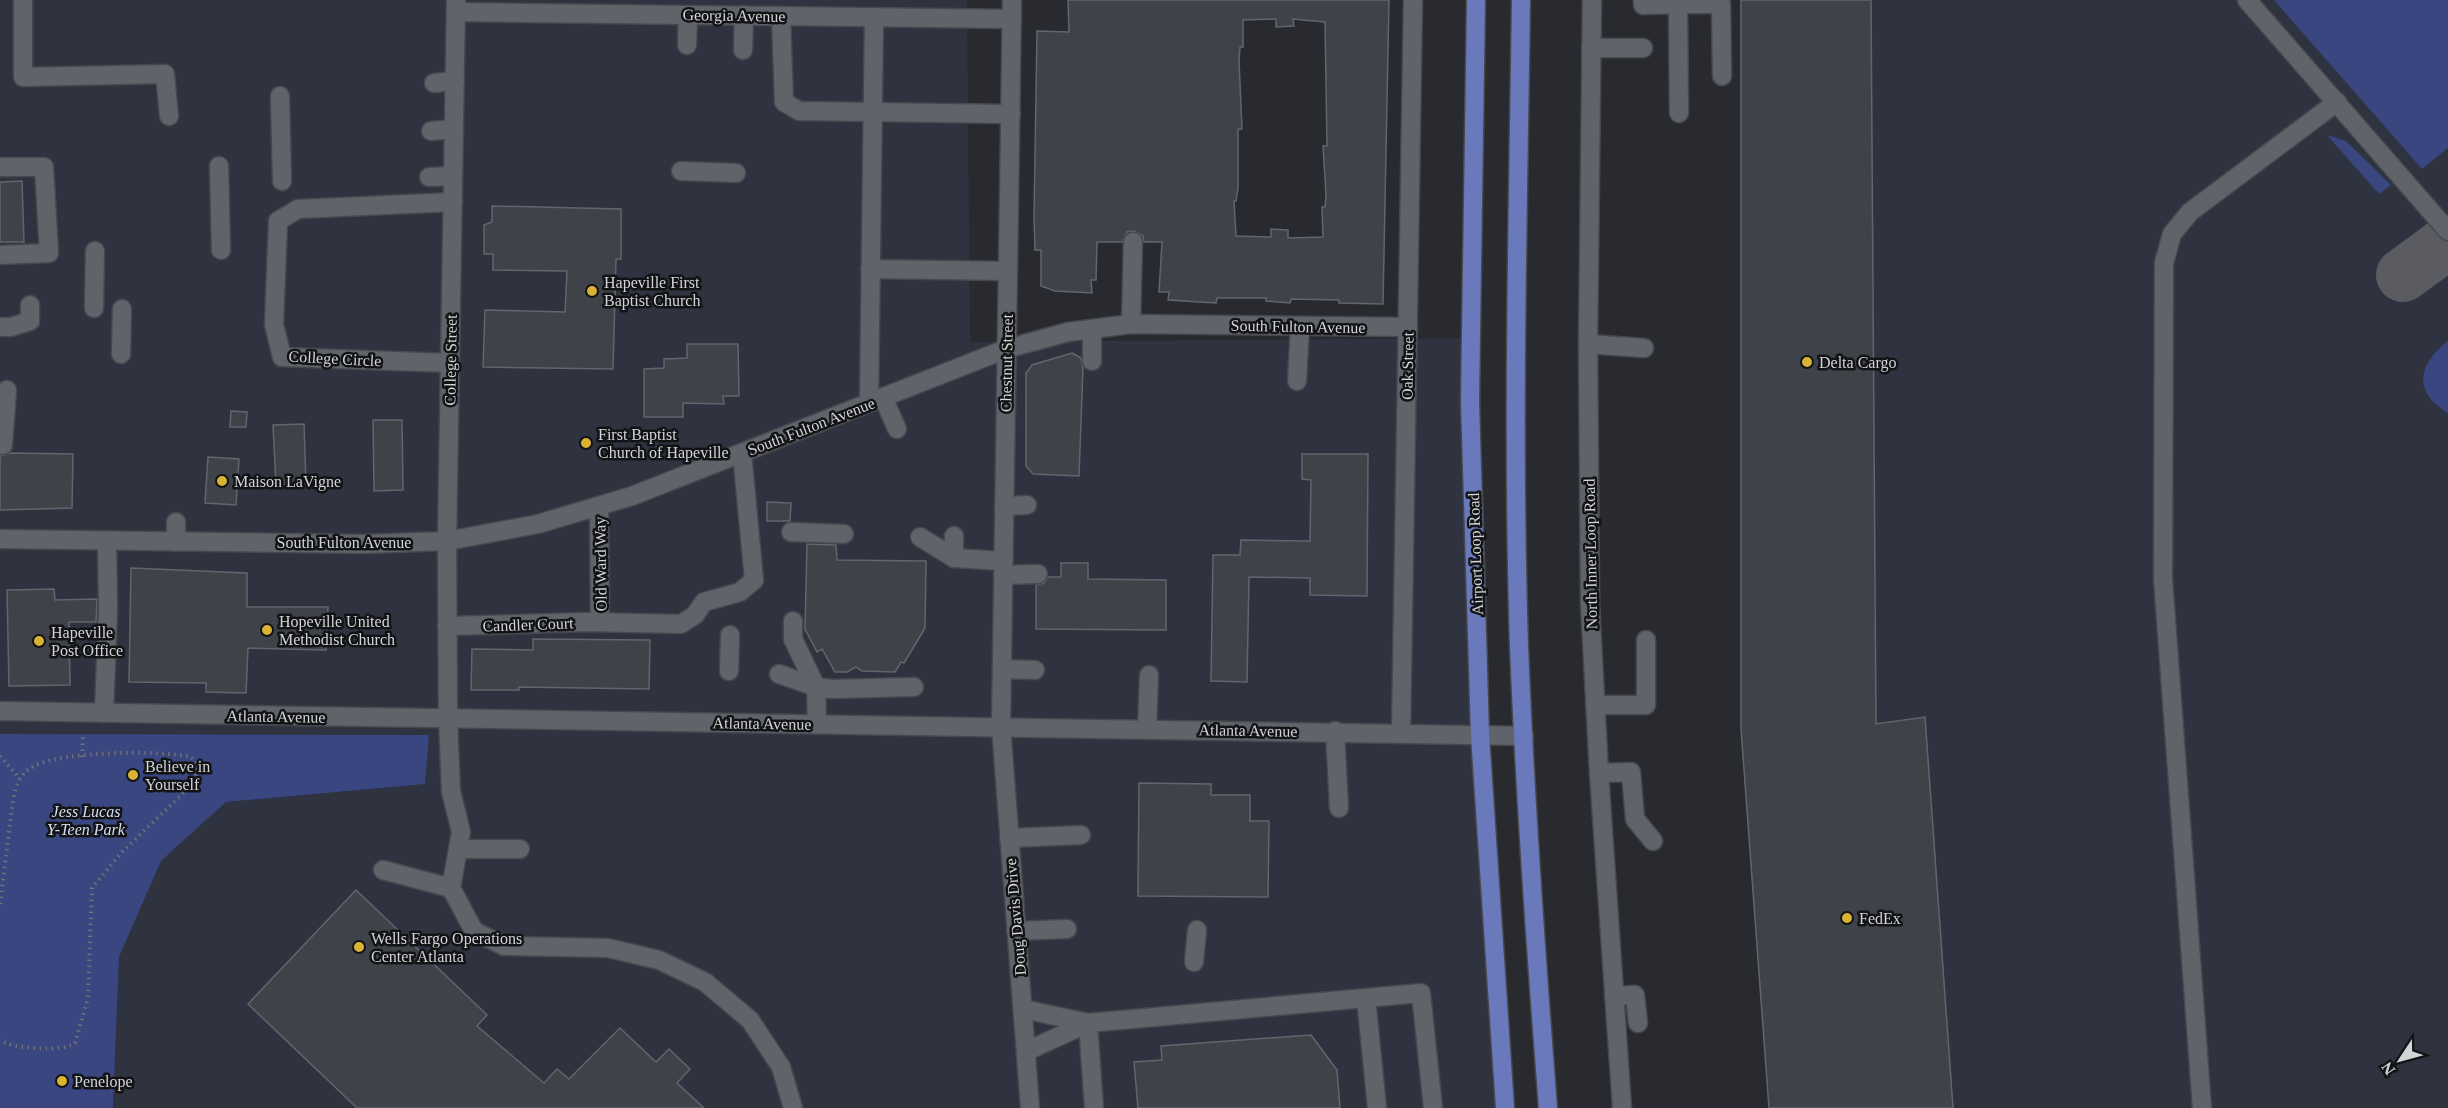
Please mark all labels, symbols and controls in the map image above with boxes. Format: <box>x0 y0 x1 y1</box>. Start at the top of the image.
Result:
street label: Georgia Avenue <box>682 6 786 26</box>
place label: Hapeville First Baptist Church <box>604 274 700 310</box>
marker: Hapeville First Baptist Church <box>585 284 599 298</box>
street label: Chestnut Street <box>997 313 1016 412</box>
street label: College Street <box>441 314 461 406</box>
street label: South Fulton Avenue <box>1230 317 1366 336</box>
street label: Oak Street <box>1398 331 1417 400</box>
street label: College Circle <box>288 348 382 370</box>
place label: Delta Cargo <box>1819 354 1896 372</box>
marker: Delta Cargo <box>1800 355 1814 369</box>
street label: South Fulton Avenue <box>745 394 877 459</box>
place label: First Baptist Church of Hapeville <box>598 426 729 462</box>
marker: First Baptist Church of Hapeville <box>579 436 593 450</box>
place label: Maison LaVigne <box>234 473 341 491</box>
marker: Maison LaVigne <box>215 474 229 488</box>
street label: North Inner Loop Road <box>1581 479 1601 629</box>
street label: Airport Loop Road <box>1465 492 1487 616</box>
street label: Old Ward Way <box>591 517 611 611</box>
street label: South Fulton Avenue <box>277 534 411 551</box>
place label: Hopeville United Methodist Church <box>279 613 395 648</box>
street label: Candler Court <box>482 614 574 635</box>
marker: Hopeville United Methodist Church <box>260 623 274 637</box>
place label: Hapeville Post Office <box>51 624 123 659</box>
marker: Hapeville Post Office <box>32 634 46 648</box>
street label: Atlanta Avenue <box>226 707 326 726</box>
street label: Atlanta Avenue <box>712 714 812 733</box>
street label: Atlanta Avenue <box>1198 721 1298 740</box>
place label: Believe in Yourself <box>145 758 210 793</box>
marker: Believe in Yourself <box>126 768 140 782</box>
park label: Jess Lucas Y-Teen Park <box>47 803 126 838</box>
street label: Doug Davis Drive <box>1002 858 1030 976</box>
place label: FedEx <box>1859 910 1901 927</box>
marker: FedEx <box>1840 911 1854 925</box>
place label: Wells Fargo Operations Center Atlanta <box>371 930 522 965</box>
marker: Wells Fargo Operations Center Atlanta <box>352 940 366 954</box>
north arrow <box>2370 1030 2430 1090</box>
text: N <box>2378 1058 2399 1078</box>
place label: Penelope <box>74 1073 133 1091</box>
marker: Penelope <box>55 1074 69 1088</box>

